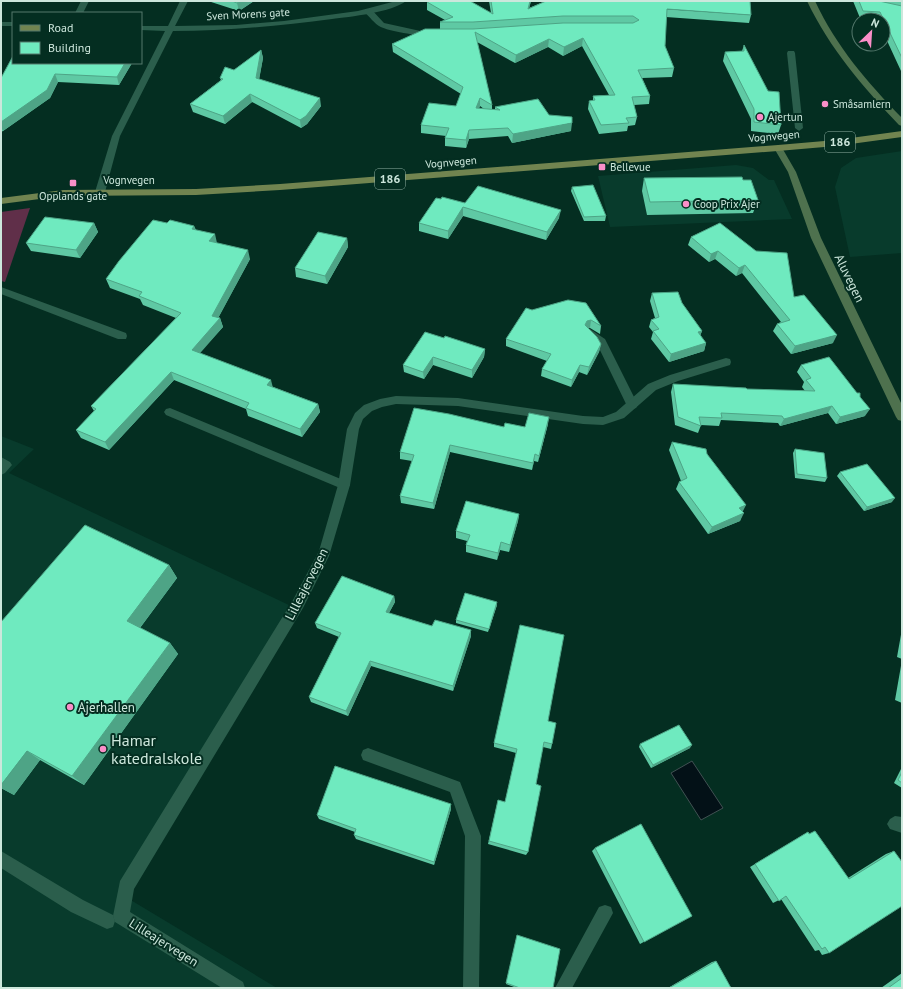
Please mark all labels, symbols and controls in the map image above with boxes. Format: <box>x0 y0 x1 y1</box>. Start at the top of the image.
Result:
street label: Sven Morens gate <box>206 5 291 23</box>
legend <box>12 12 142 64</box>
north arrow <box>851 12 891 52</box>
text: N <box>869 15 881 31</box>
text: Road <box>48 20 73 35</box>
text: Building <box>48 40 91 55</box>
place label: Småsamlern <box>833 97 891 111</box>
marker: Småsamlern <box>820 99 830 109</box>
place label: Ajertun <box>768 110 803 124</box>
marker: Ajertun <box>755 112 765 122</box>
street label: Vognvegen <box>747 127 800 145</box>
road number: 186 <box>825 132 855 152</box>
street label: Vognvegen <box>424 153 477 171</box>
place label: Bellevue <box>610 160 651 174</box>
marker: Bellevue <box>597 162 607 172</box>
road number: 186 <box>375 169 405 189</box>
street label: Vognvegen <box>102 173 155 187</box>
marker: Opplands gate <box>68 178 78 188</box>
place label: Opplands gate <box>39 189 107 203</box>
place label: Coop Prix Ajer <box>694 197 760 211</box>
marker: Coop Prix Ajer <box>681 199 691 209</box>
street label: Aluvegen <box>831 251 869 305</box>
street label: Lilleajervegen <box>281 545 332 623</box>
place label: Ajerhallen <box>78 699 135 716</box>
marker: Ajerhallen <box>65 702 75 712</box>
place label: Hamar katedralskole <box>111 730 202 768</box>
marker: Hamar katedralskole <box>98 744 108 754</box>
street label: Lilleajervegen <box>126 914 202 970</box>

